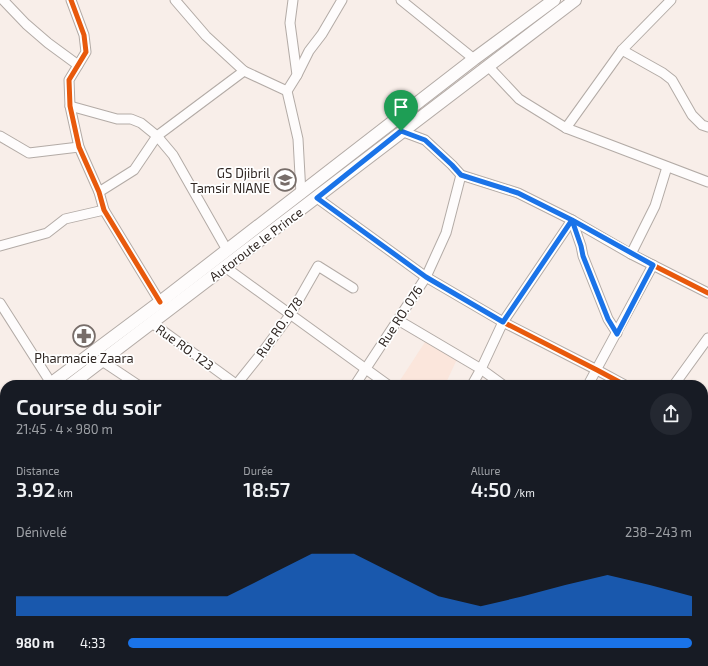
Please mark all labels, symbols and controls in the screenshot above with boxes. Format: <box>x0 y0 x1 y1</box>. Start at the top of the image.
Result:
pin <box>384 90 418 131</box>
icon: arrive <box>390 96 412 118</box>
place label: GS Djibril Tamsir NIANE <box>190 165 270 196</box>
school or university icon: GS Djibril Tamsir NIANE <box>272 167 298 193</box>
street label: Autoroute le Prince <box>206 204 306 284</box>
street label: Rue RO. 076 <box>374 282 426 350</box>
street label: Rue RO. 078 <box>252 294 306 360</box>
street label: Rue RO. 123 <box>153 321 217 373</box>
pharmacy icon: Pharmacie Zaara <box>71 323 97 349</box>
place label: Pharmacie Zaara <box>34 350 134 366</box>
text: Course du soir <box>16 393 162 419</box>
button: share <box>650 393 692 435</box>
text: 21:45 · 4 × 980 m <box>16 421 113 437</box>
text: Distance <box>16 464 59 477</box>
text: Durée <box>243 464 273 477</box>
text: Allure <box>471 464 500 477</box>
text: 3.92 <box>16 477 55 501</box>
text: 18:57 <box>243 477 290 501</box>
text: 4:50 <box>471 477 511 501</box>
text: km <box>55 486 73 499</box>
text: /km <box>511 486 535 499</box>
text: Dénivelé <box>16 524 67 540</box>
text: 238–243 m <box>625 524 692 540</box>
text: 980 m <box>16 635 54 651</box>
text: 4:33 <box>80 635 106 651</box>

